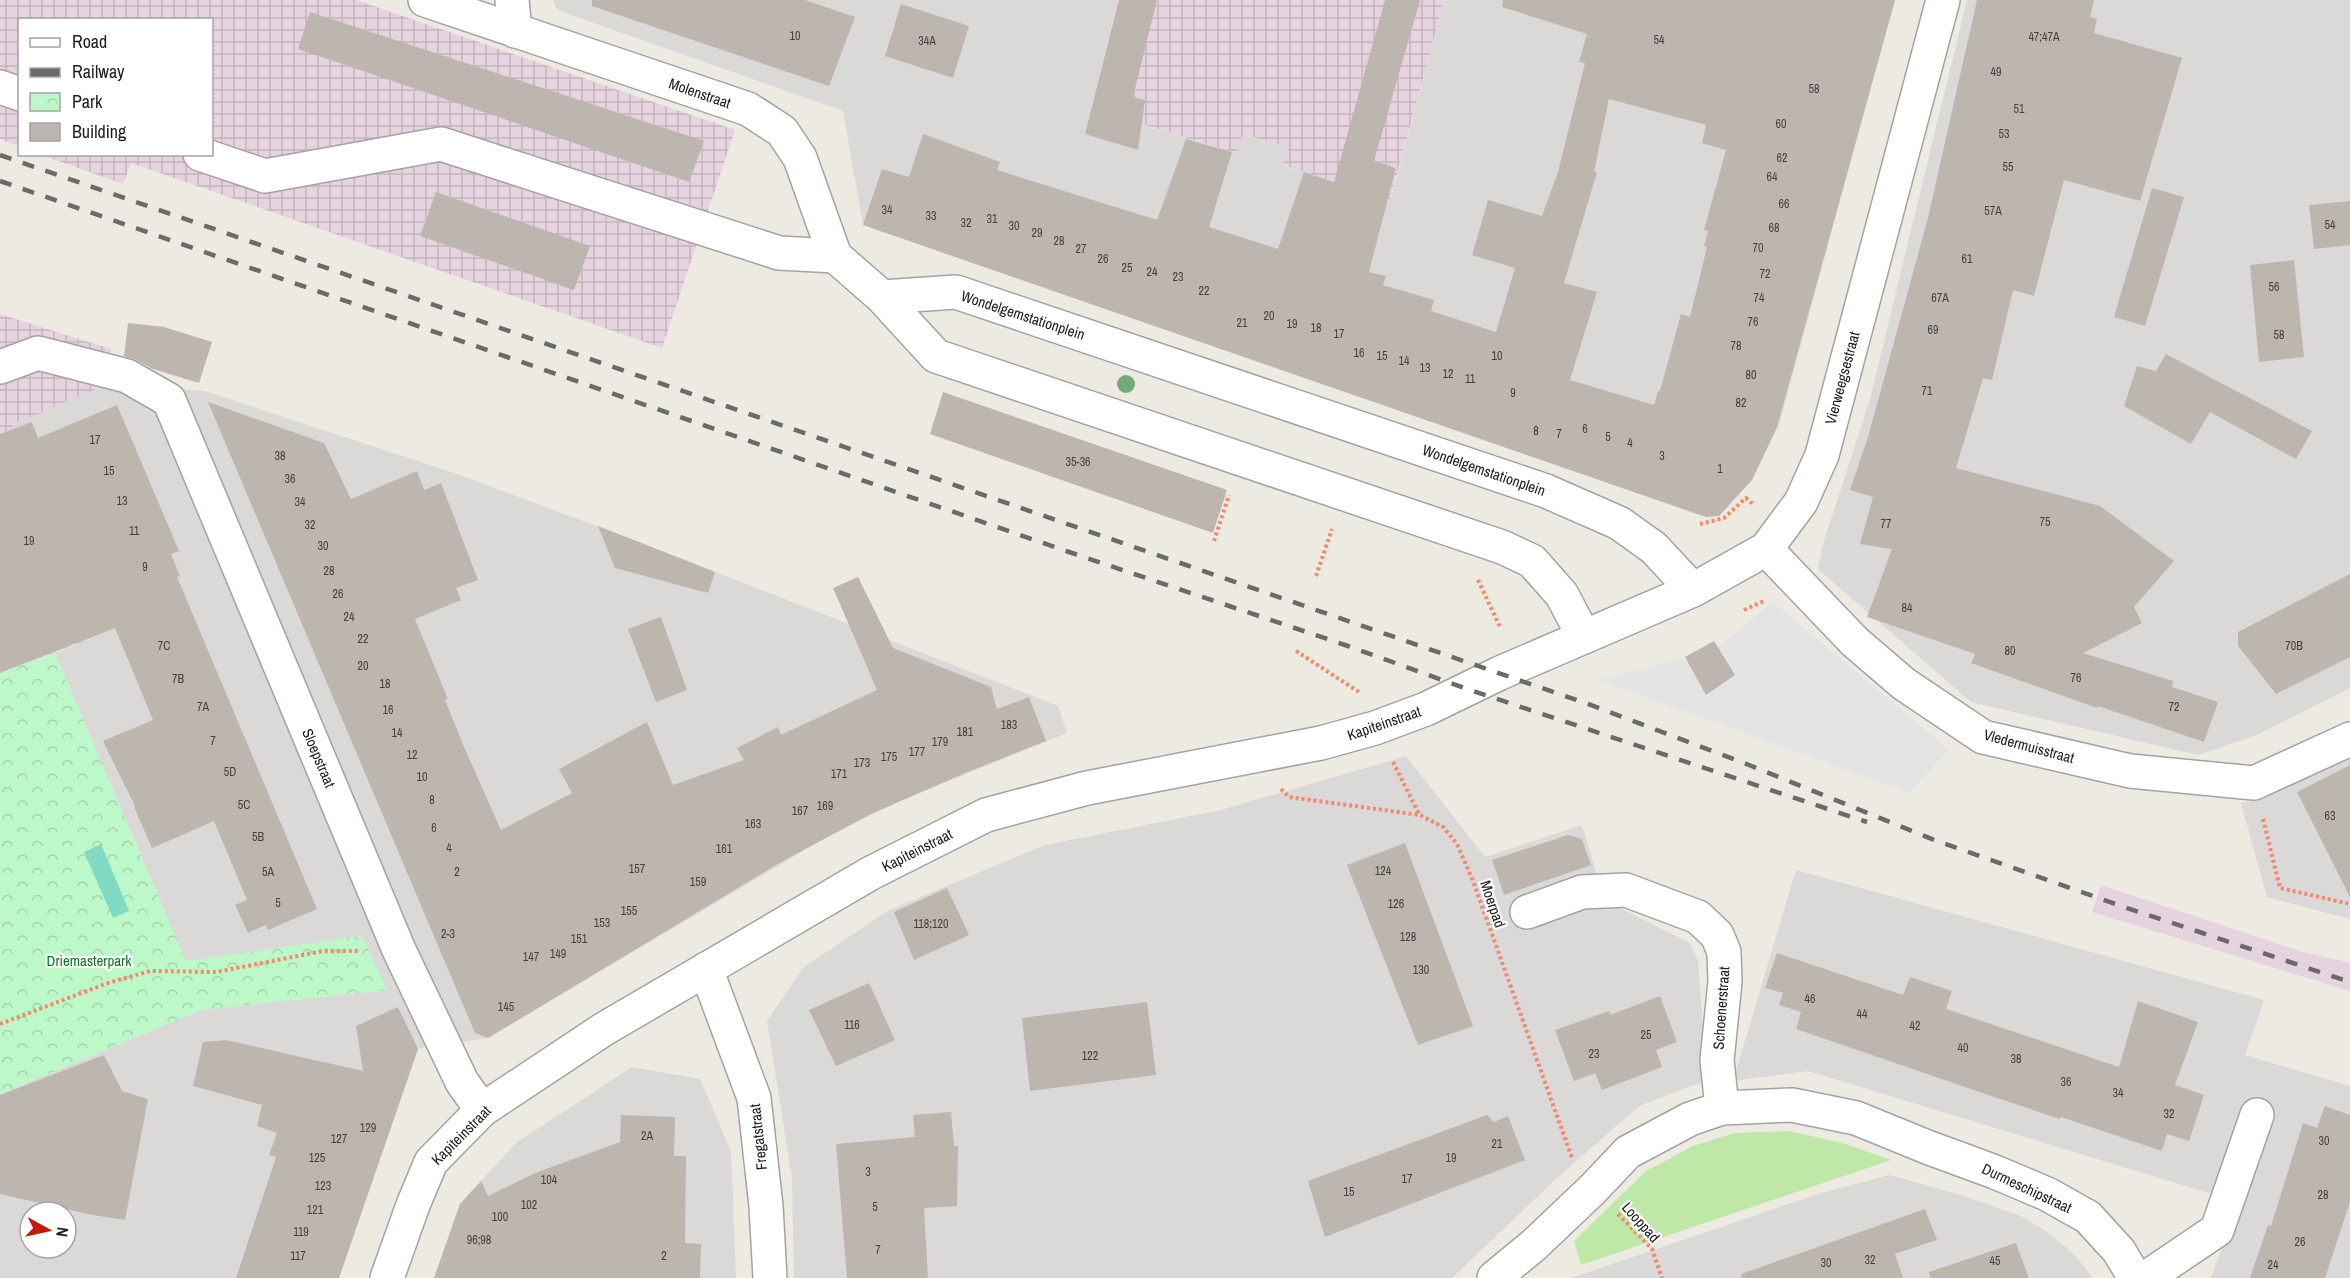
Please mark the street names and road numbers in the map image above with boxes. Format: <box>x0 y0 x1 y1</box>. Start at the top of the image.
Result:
street label: Molenstraat <box>666 73 734 114</box>
street label: Wondelgemstationplein <box>958 285 1088 345</box>
street label: Vierweegsestraat <box>1819 329 1865 427</box>
street label: Wondelgemstationplein <box>1420 439 1548 501</box>
street label: Kapiteinstraat <box>1344 700 1424 745</box>
street label: Vledermuisstraat <box>1981 724 2077 768</box>
street label: Sloepstraat <box>297 725 341 791</box>
street label: Kapiteinstraat <box>878 823 956 877</box>
street label: Moerpad <box>1475 878 1511 930</box>
street label: Schoenerstraat <box>1708 965 1734 1050</box>
street label: Kapiteinstraat <box>426 1100 496 1170</box>
street label: Fregatstraat <box>744 1102 772 1171</box>
street label: Durmeschipstraat <box>1979 1158 2076 1218</box>
street label: Looppad <box>1617 1197 1665 1247</box>

